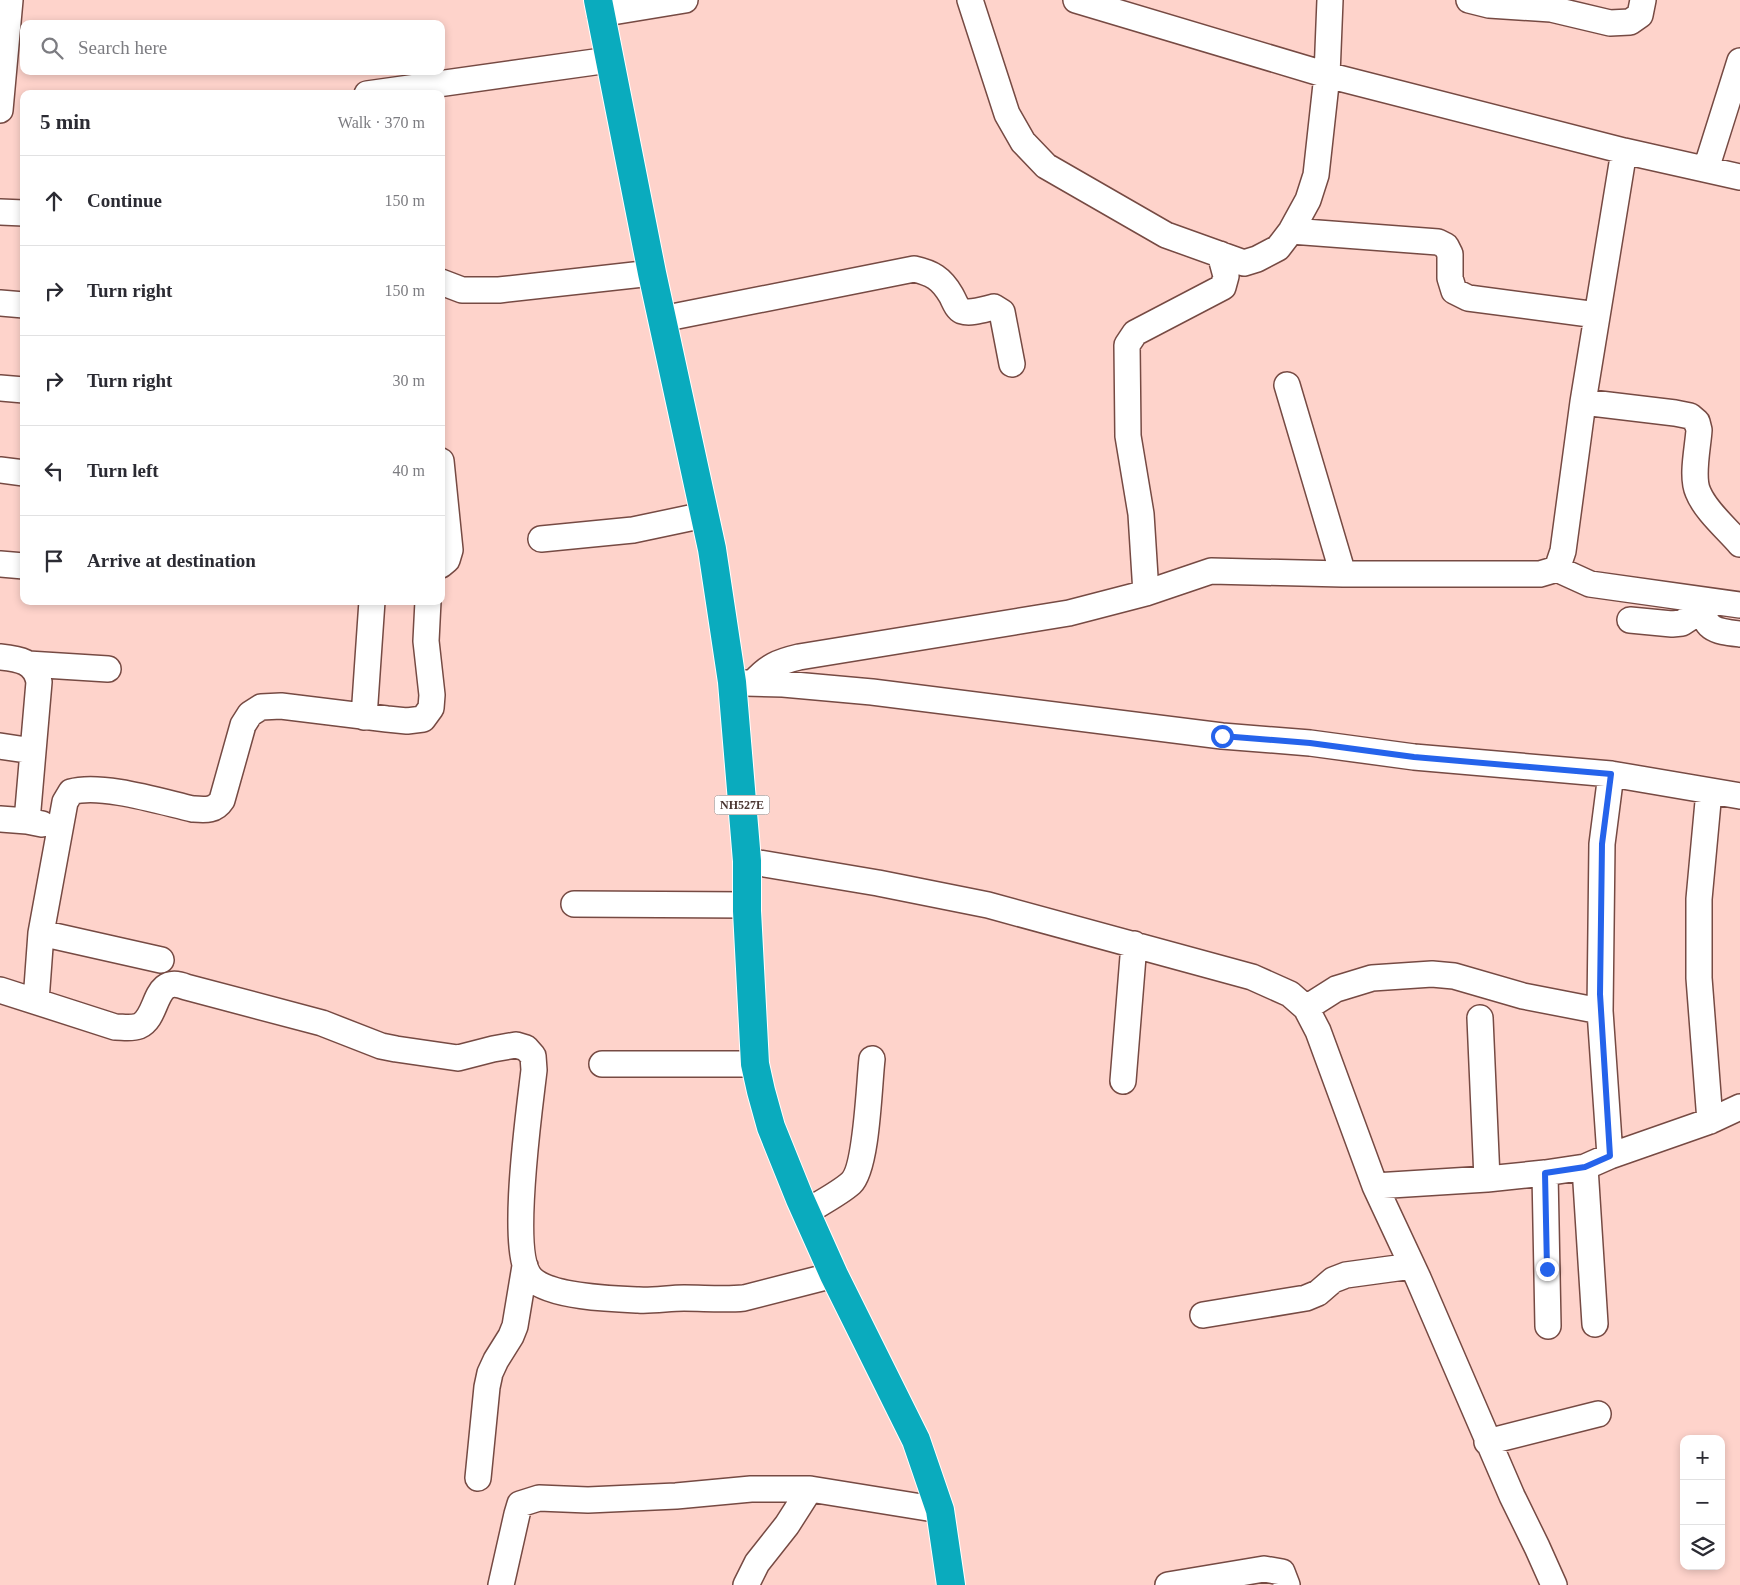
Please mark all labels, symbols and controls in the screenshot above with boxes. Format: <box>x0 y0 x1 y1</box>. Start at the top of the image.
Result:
search box <box>20 20 445 75</box>
icon: search <box>38 34 66 62</box>
text: Search here <box>78 37 167 58</box>
text: 5 min <box>40 110 91 134</box>
text: Walk · 370 m <box>338 114 425 131</box>
icon: ahead <box>40 187 68 215</box>
text: Continue <box>87 190 162 211</box>
text: 150 m <box>385 192 425 209</box>
icon: right <box>40 277 68 305</box>
text: Turn right <box>87 280 172 301</box>
text: 150 m <box>385 282 425 299</box>
icon: right <box>40 367 68 395</box>
text: Turn right <box>87 370 172 391</box>
text: 30 m <box>393 372 425 389</box>
icon: left <box>40 457 68 485</box>
text: Turn left <box>87 460 159 481</box>
text: 40 m <box>393 462 425 479</box>
icon: arrive <box>40 547 68 575</box>
text: Arrive at destination <box>87 550 256 571</box>
route start <box>1211 725 1234 748</box>
road number: NH527E <box>714 796 770 814</box>
route end <box>1536 1258 1559 1281</box>
map controls <box>1680 1435 1725 1570</box>
button: + <box>1680 1435 1725 1480</box>
button: − <box>1680 1480 1725 1525</box>
button: layers <box>1680 1525 1725 1570</box>

